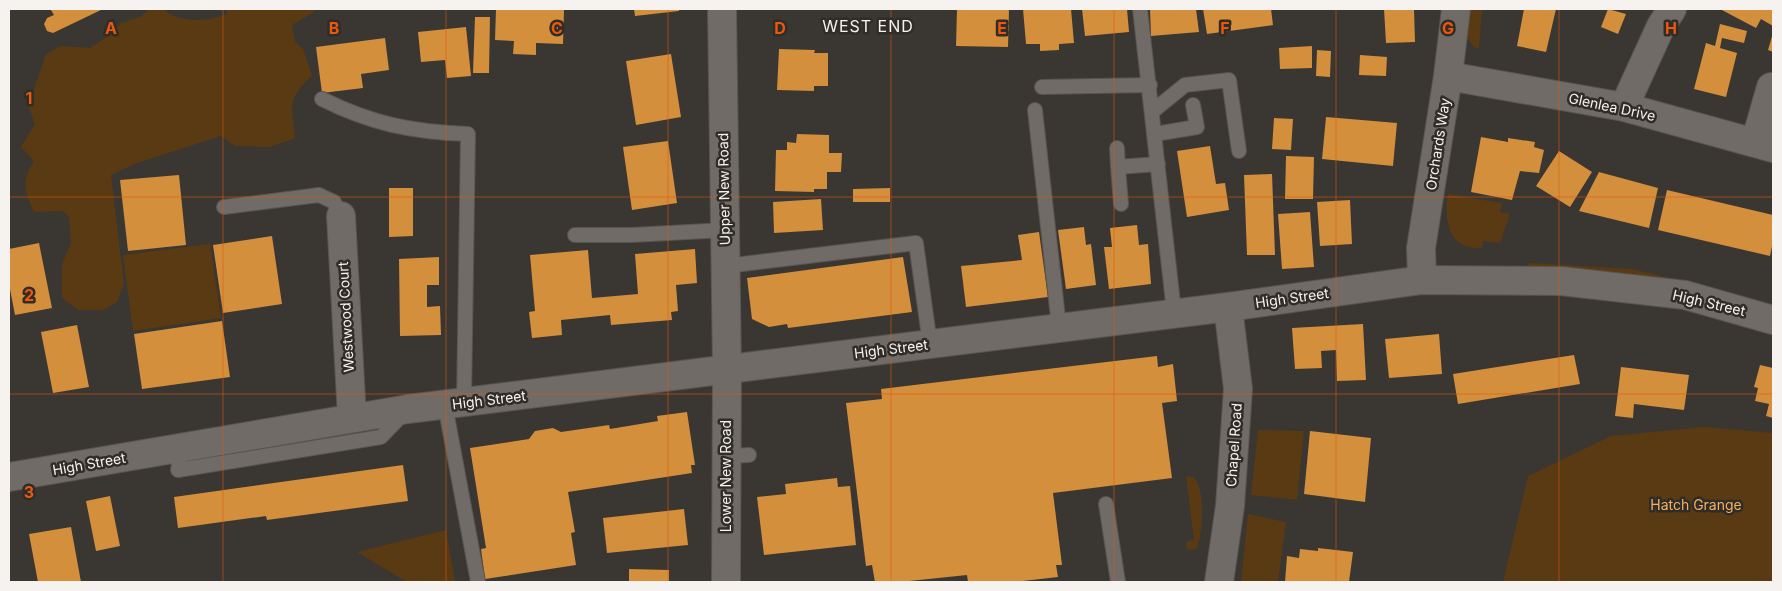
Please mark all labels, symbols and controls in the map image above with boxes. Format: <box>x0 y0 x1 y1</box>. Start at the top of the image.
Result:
district label: WEST END <box>822 16 914 36</box>
text: A <box>105 18 117 38</box>
text: B <box>329 18 339 38</box>
text: C <box>551 18 563 38</box>
text: D <box>774 18 786 38</box>
text: E <box>997 18 1007 38</box>
text: F <box>1220 18 1230 38</box>
text: G <box>1442 18 1454 38</box>
text: H <box>1665 18 1677 38</box>
text: 1 <box>26 88 32 108</box>
street label: Glenlea Drive <box>1567 89 1657 124</box>
street label: Orchards Way <box>1422 96 1453 191</box>
street label: Upper New Road <box>714 133 733 245</box>
street label: Westwood Court <box>334 261 357 373</box>
street label: High Street <box>1254 284 1330 311</box>
text: 2 <box>24 285 34 305</box>
street label: High Street <box>1671 286 1748 319</box>
street label: High Street <box>853 336 929 361</box>
street label: High Street <box>451 387 527 412</box>
street label: Chapel Road <box>1222 402 1245 488</box>
street label: Lower New Road <box>717 420 734 532</box>
street label: High Street <box>51 449 127 478</box>
text: 3 <box>24 482 34 502</box>
park label: Hatch Grange <box>1650 496 1742 513</box>

